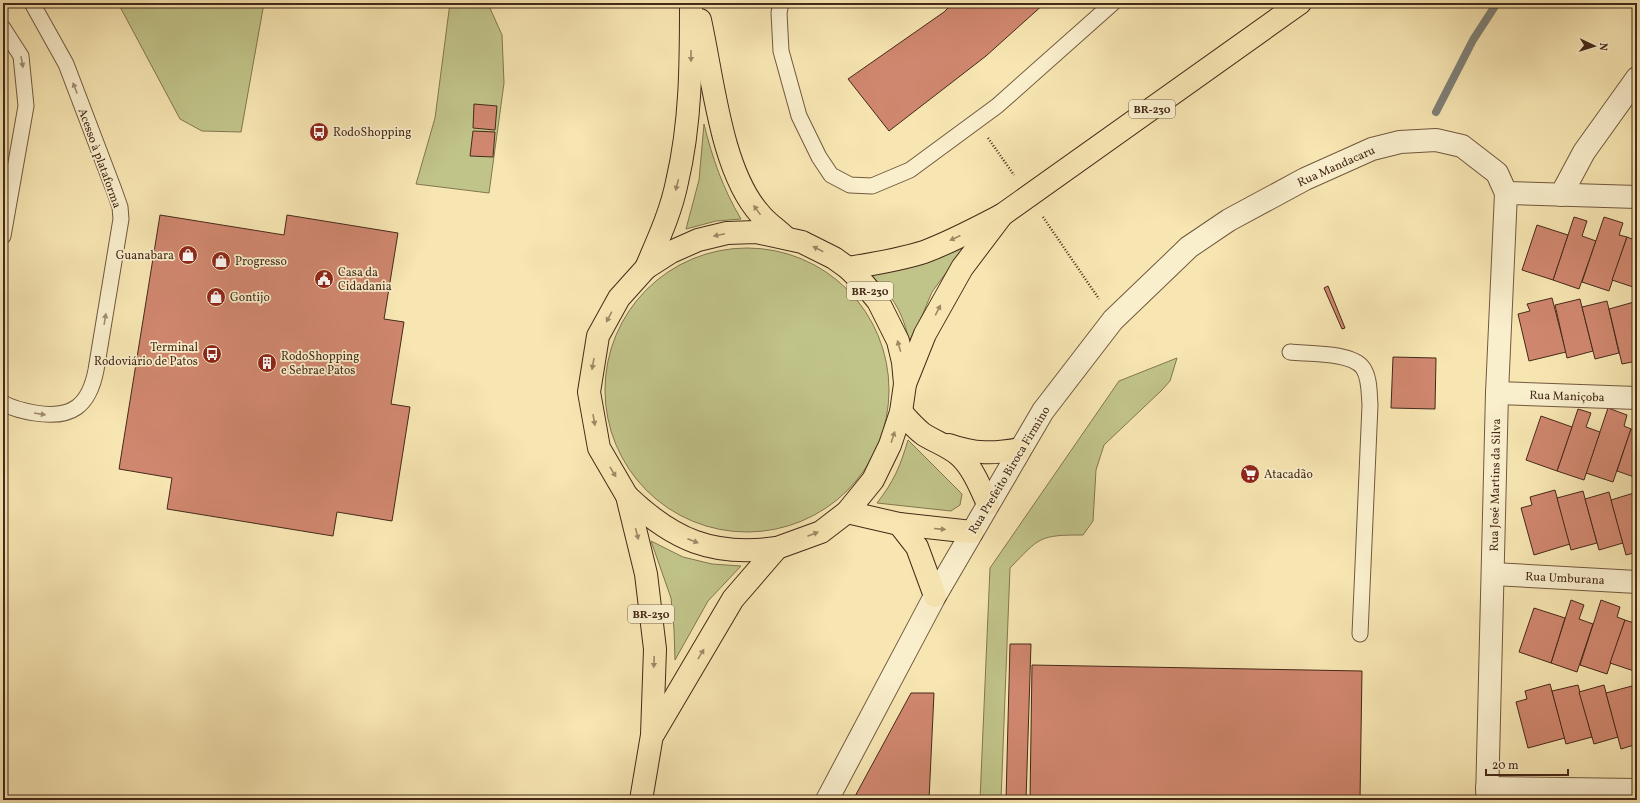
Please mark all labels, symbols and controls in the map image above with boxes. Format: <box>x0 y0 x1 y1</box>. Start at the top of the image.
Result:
north arrow <box>1574 26 1614 66</box>
text: N <box>1595 42 1610 51</box>
one-way arrow <box>688 50 694 63</box>
one-way arrow <box>19 56 25 68</box>
one-way arrow <box>72 82 78 94</box>
road number: BR-230 <box>1129 100 1175 118</box>
street label: Acesso à plataforma <box>74 106 125 210</box>
bus stop icon: RodoShopping <box>308 121 330 143</box>
place label: RodoShopping <box>333 125 411 141</box>
street label: Rua Mandacaru <box>1295 143 1378 191</box>
one-way arrow <box>673 179 679 191</box>
one-way arrow <box>753 205 761 215</box>
one-way arrow <box>713 233 725 239</box>
one-way arrow <box>949 235 961 241</box>
shop icon: Guanabara <box>177 244 199 266</box>
one-way arrow <box>812 246 824 252</box>
place label: Guanabara <box>116 248 174 264</box>
shop icon: Progresso <box>210 250 232 272</box>
place label: Progresso <box>235 254 287 270</box>
place label: Casa da Cidadania <box>338 265 392 295</box>
public building icon: Casa da Cidadania <box>313 268 335 290</box>
road number: BR-230 <box>847 282 893 300</box>
shop icon: Gontijo <box>205 286 227 308</box>
place label: Gontijo <box>230 290 270 306</box>
one-way arrow <box>934 304 941 316</box>
one-way arrow <box>605 312 612 323</box>
one-way arrow <box>102 313 108 325</box>
place label: Terminal Rodoviário de Patos <box>94 340 198 370</box>
one-way arrow <box>896 340 902 352</box>
bus stop icon: Terminal Rodoviário de Patos <box>201 343 223 365</box>
place label: RodoShopping e Sebrae Patos <box>281 349 359 379</box>
building icon: RodoShopping e Sebrae Patos <box>256 352 278 374</box>
one-way arrow <box>590 358 596 370</box>
street label: Rua Maniçoba <box>1529 388 1605 406</box>
street label: Rua Prefeito Biroca Firmino <box>965 404 1054 537</box>
one-way arrow <box>34 411 46 417</box>
one-way arrow <box>591 414 597 426</box>
street label: Rua José Martins da Silva <box>1487 418 1505 552</box>
one-way arrow <box>890 430 896 442</box>
supermarket icon: Atacadão <box>1239 463 1261 485</box>
one-way arrow <box>609 467 617 477</box>
place label: Atacadão <box>1264 467 1313 483</box>
one-way arrow <box>934 526 946 533</box>
one-way arrow <box>634 527 640 540</box>
one-way arrow <box>808 531 820 537</box>
one-way arrow <box>688 539 700 545</box>
street label: Rua Umburana <box>1525 569 1605 589</box>
road number: BR-230 <box>628 605 674 623</box>
one-way arrow <box>697 649 705 659</box>
one-way arrow <box>651 656 658 668</box>
scale bar <box>1486 751 1568 777</box>
text: 20 m <box>1492 758 1519 774</box>

